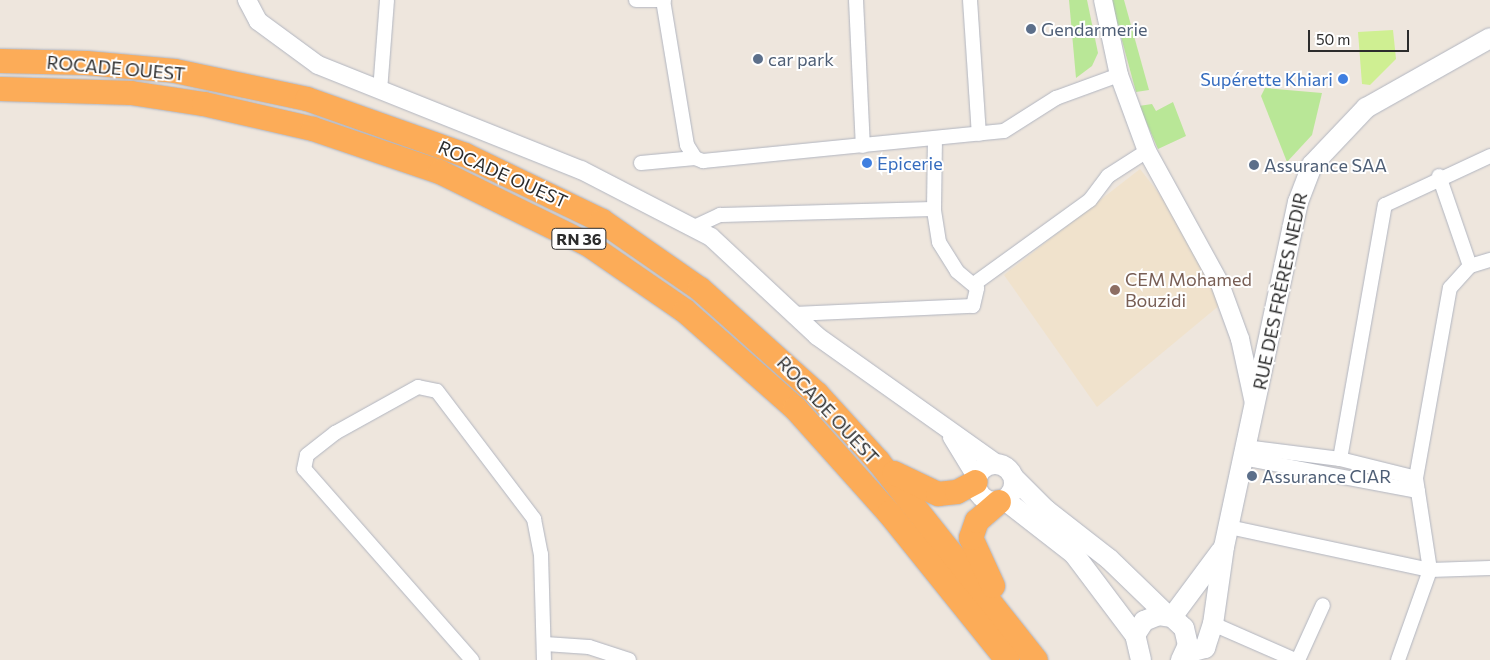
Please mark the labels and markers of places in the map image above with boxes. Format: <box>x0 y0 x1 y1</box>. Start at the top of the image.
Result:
place label: Gendarmerie <box>1041 18 1148 40</box>
marker: Gendarmerie <box>1025 23 1037 35</box>
place label: car park <box>768 48 834 70</box>
marker: car park <box>752 53 764 65</box>
place label: Supérette Khiari <box>1200 68 1333 90</box>
marker: Supérette Khiari <box>1337 73 1349 85</box>
place label: Epicerie <box>877 152 943 174</box>
place label: Assurance SAA <box>1264 154 1387 176</box>
marker: Epicerie <box>861 157 873 169</box>
marker: Assurance SAA <box>1248 159 1260 171</box>
place label: CEM Mohamed Bouzidi <box>1125 269 1252 312</box>
marker: CEM Mohamed Bouzidi <box>1109 284 1121 296</box>
place label: Assurance CIAR <box>1262 465 1391 487</box>
marker: Assurance CIAR <box>1246 470 1258 482</box>

